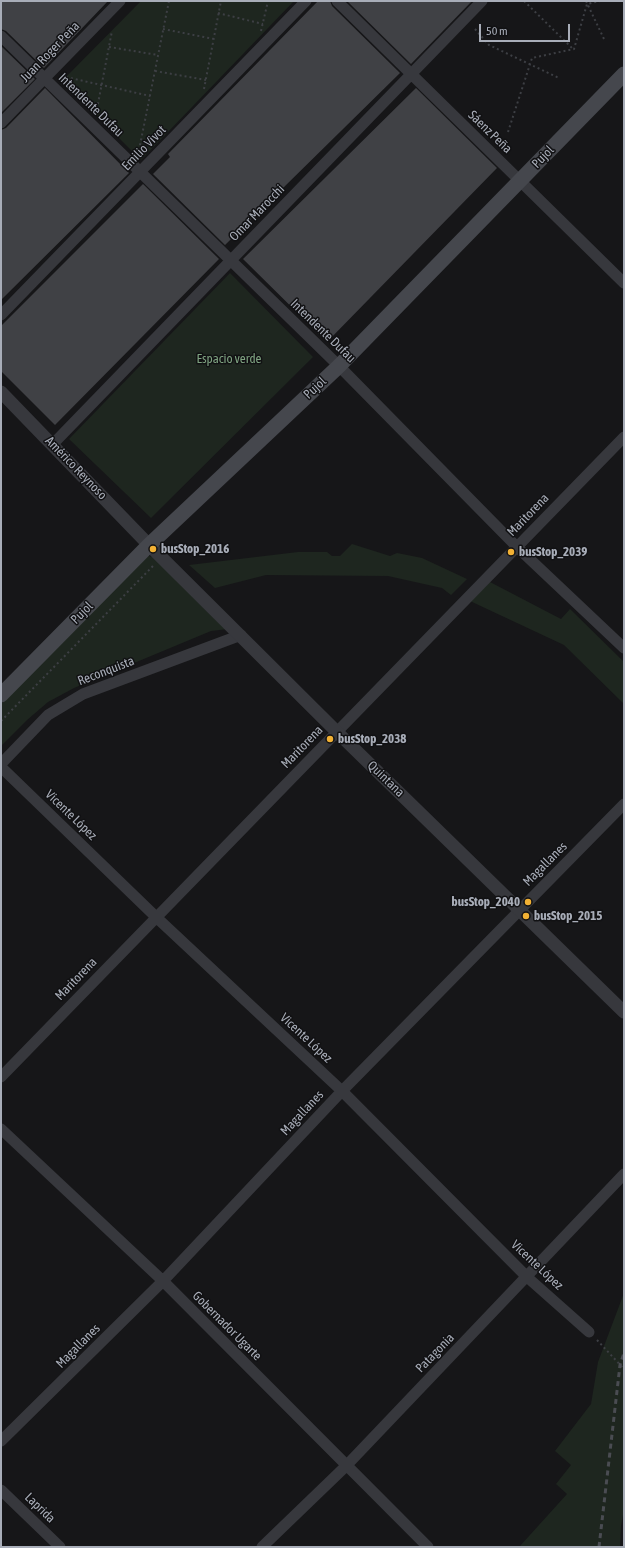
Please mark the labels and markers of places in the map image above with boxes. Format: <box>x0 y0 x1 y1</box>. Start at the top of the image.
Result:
place label: busStop_2016 <box>161 541 229 557</box>
marker: busStop_2016 <box>148 544 158 554</box>
place label: busStop_2039 <box>519 544 587 560</box>
marker: busStop_2039 <box>506 547 516 557</box>
place label: busStop_2038 <box>338 731 406 747</box>
marker: busStop_2038 <box>325 734 335 744</box>
place label: busStop_2040 <box>452 894 520 910</box>
marker: busStop_2040 <box>523 897 533 907</box>
place label: busStop_2015 <box>534 908 602 924</box>
marker: busStop_2015 <box>521 911 531 921</box>

